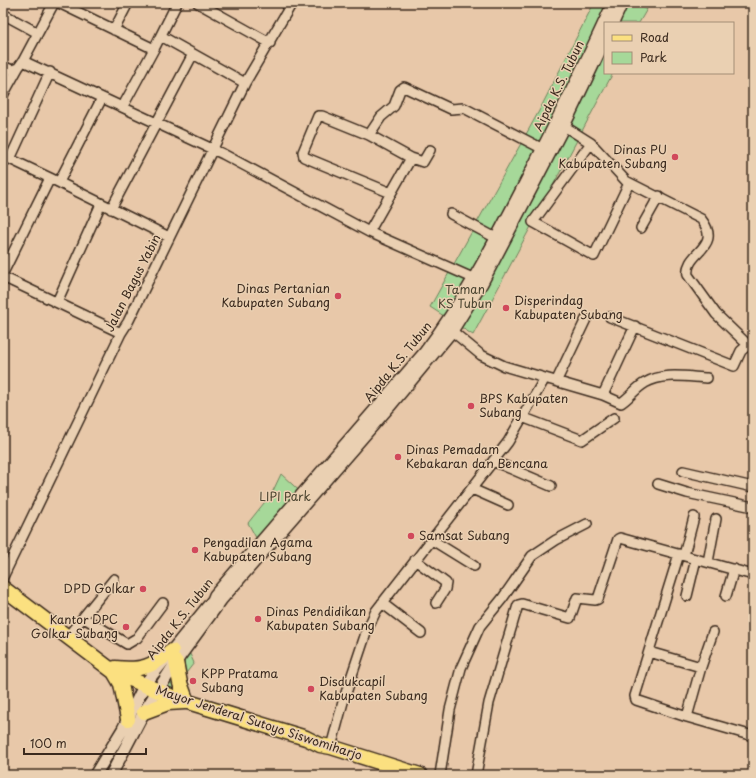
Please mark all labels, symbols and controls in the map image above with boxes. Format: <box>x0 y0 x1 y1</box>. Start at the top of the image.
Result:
legend <box>604 22 734 74</box>
text: Road <box>640 28 669 46</box>
street label: Aipda K.S. Tubun <box>528 37 588 134</box>
text: Park <box>640 48 667 66</box>
place label: Dinas PU Kabupaten Subang <box>558 140 667 172</box>
marker: Dinas PU Kabupaten Subang <box>670 152 680 162</box>
street label: Jalan Bagus Yabin <box>100 231 165 334</box>
place label: Dinas Pertanian Kabupaten Subang <box>221 279 330 311</box>
park label: Taman KS Tubun <box>438 280 492 312</box>
marker: Dinas Pertanian Kabupaten Subang <box>333 291 343 301</box>
place label: Disperindag Kabupaten Subang <box>514 291 623 323</box>
marker: Disperindag Kabupaten Subang <box>501 303 511 313</box>
street label: Aipda K.S. Tubun <box>359 317 435 405</box>
place label: BPS Kabupaten Subang <box>479 389 568 421</box>
marker: BPS Kabupaten Subang <box>466 401 476 411</box>
place label: Dinas Pemadam Kebakaran dan Bencana <box>406 440 548 472</box>
marker: Dinas Pemadam Kebakaran dan Bencana <box>393 452 403 462</box>
park label: LIPI Park <box>259 487 311 505</box>
place label: Samsat Subang <box>419 526 510 544</box>
marker: Samsat Subang <box>406 531 416 541</box>
place label: Pengadilan Agama Kabupaten Subang <box>203 533 313 565</box>
marker: Pengadilan Agama Kabupaten Subang <box>190 545 200 555</box>
street label: Aipda K.S. Tubun <box>142 574 217 663</box>
place label: DPD Golkar <box>64 579 136 597</box>
marker: DPD Golkar <box>138 584 148 594</box>
place label: Dinas Pendidikan Kabupaten Subang <box>266 602 375 634</box>
place label: Kantor DPC Golkar Subang <box>31 610 118 642</box>
marker: Dinas Pendidikan Kabupaten Subang <box>253 614 263 624</box>
marker: Kantor DPC Golkar Subang <box>121 622 131 632</box>
place label: KPP Pratama Subang <box>201 664 279 696</box>
place label: Disdukcapil Kabupaten Subang <box>319 672 428 704</box>
marker: KPP Pratama Subang <box>188 676 198 686</box>
street label: Mayor Jenderal Sutoyo Siswomiharjo <box>154 680 365 764</box>
marker: Disdukcapil Kabupaten Subang <box>306 684 316 694</box>
scale bar <box>24 730 146 756</box>
text: 100 m <box>30 734 67 752</box>

